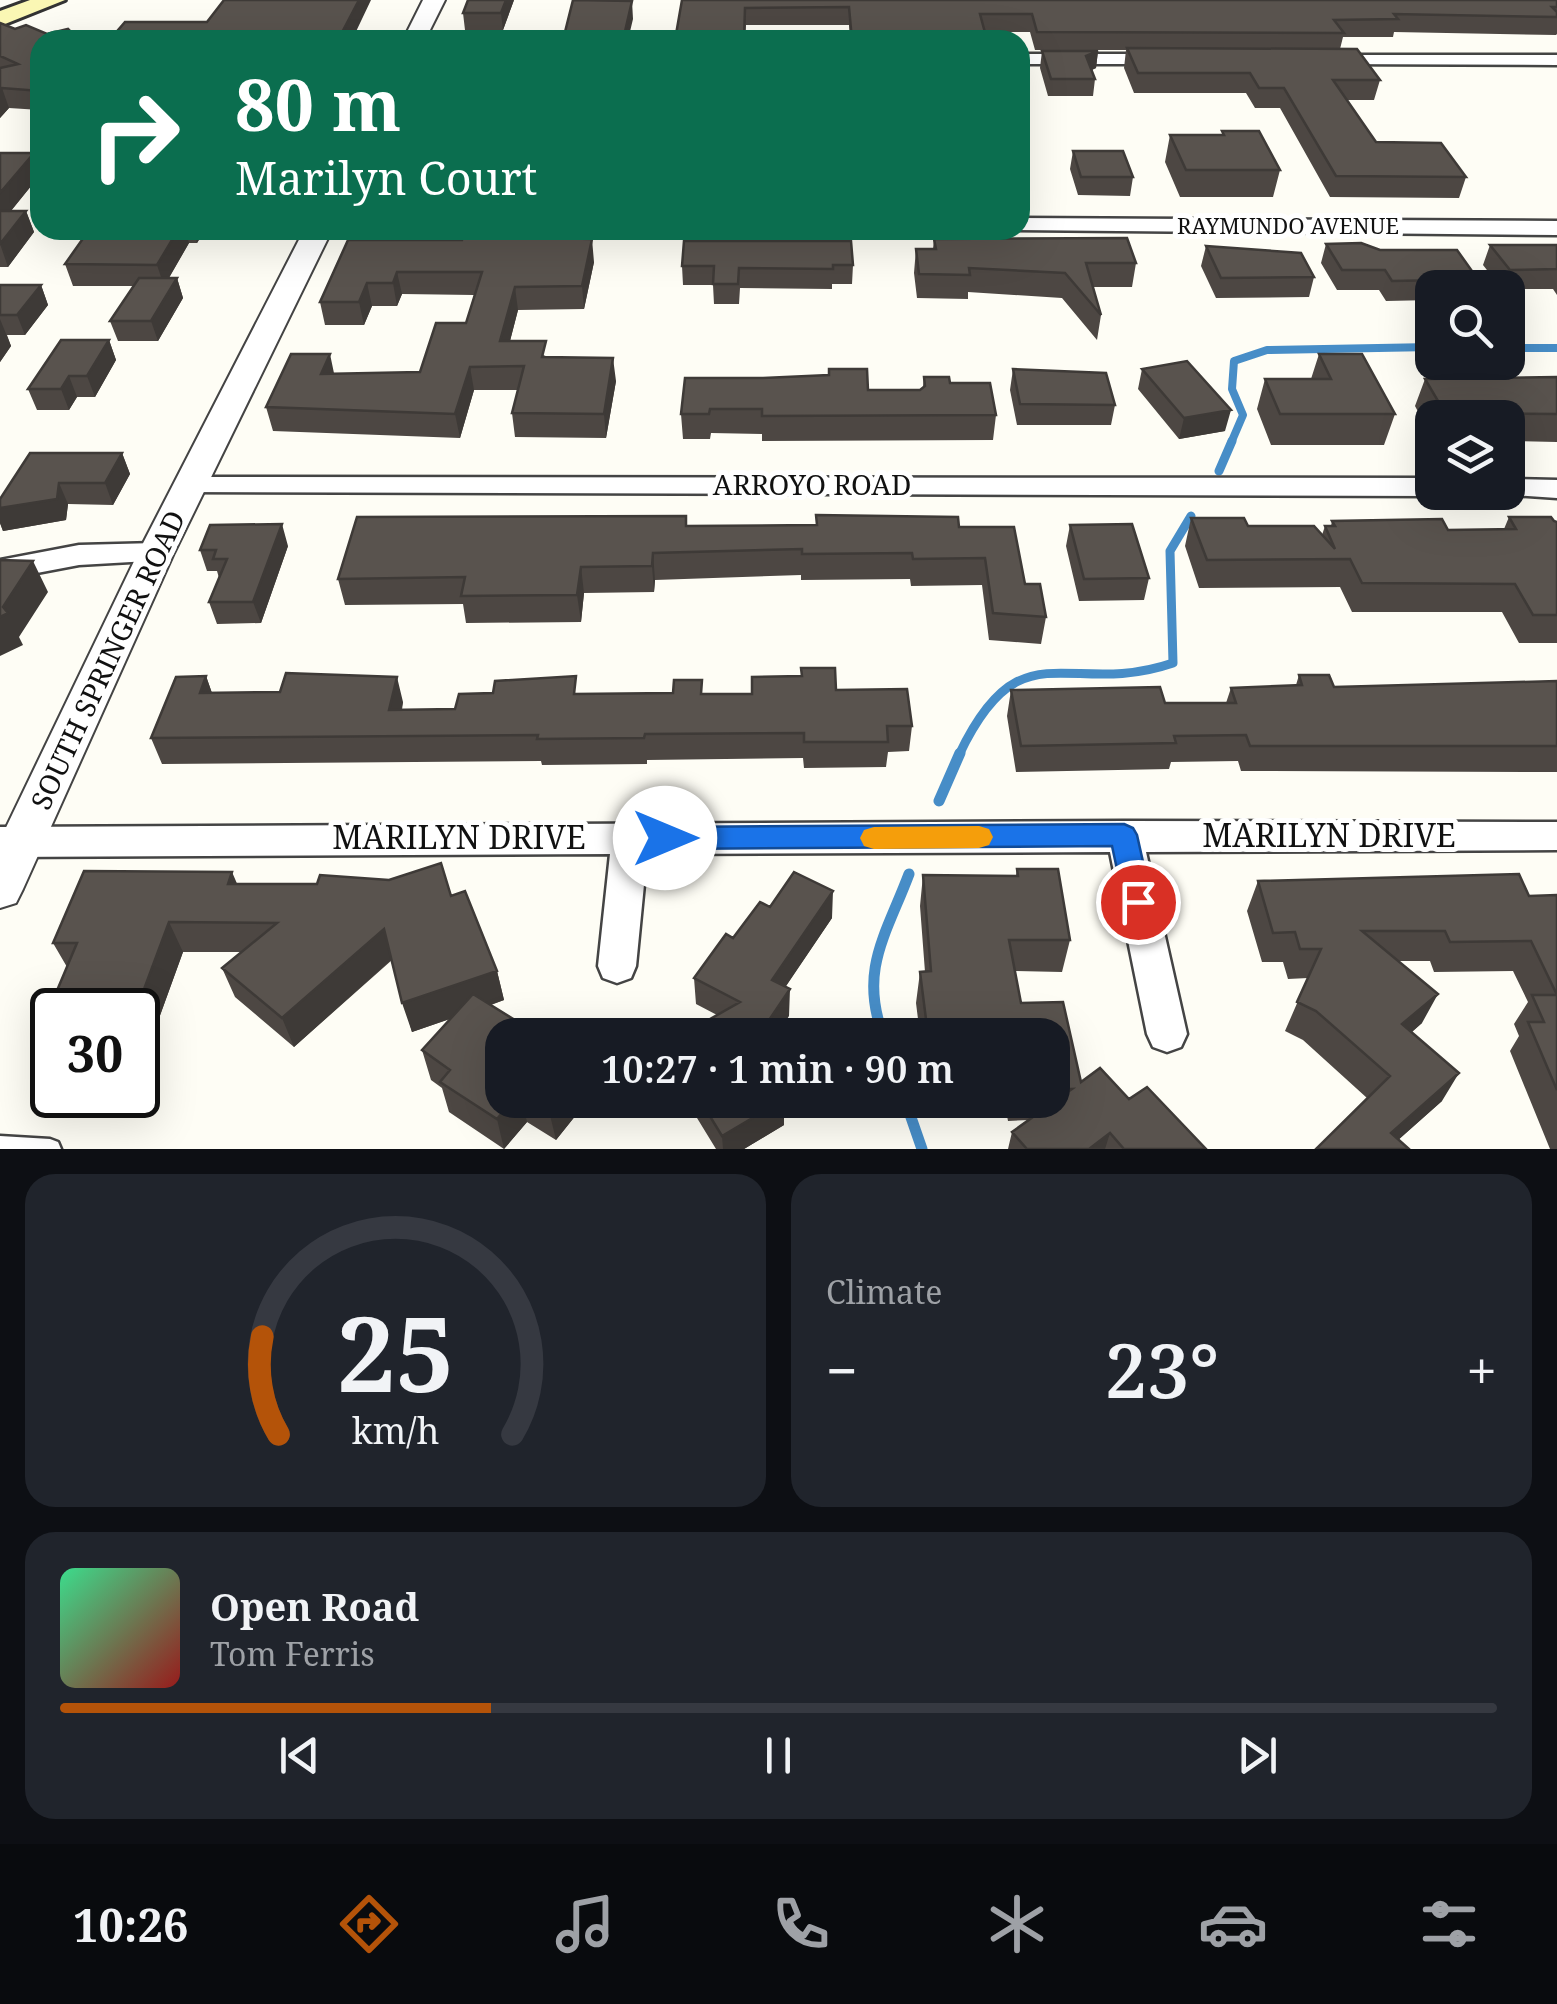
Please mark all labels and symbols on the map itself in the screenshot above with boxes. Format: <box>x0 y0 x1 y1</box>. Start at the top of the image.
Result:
street label: RAYMUNDO AVENUE <box>1177 210 1399 240</box>
street label: ARROYO ROAD <box>713 465 911 503</box>
street label: SOUTH SPRINGER ROAD <box>21 504 193 815</box>
position arrow <box>613 786 717 890</box>
street label: MARILYN DRIVE <box>1202 813 1456 856</box>
street label: MARILYN DRIVE <box>332 815 586 858</box>
pin <box>1096 860 1181 945</box>
speed limit sign: 30 <box>30 988 160 1118</box>

